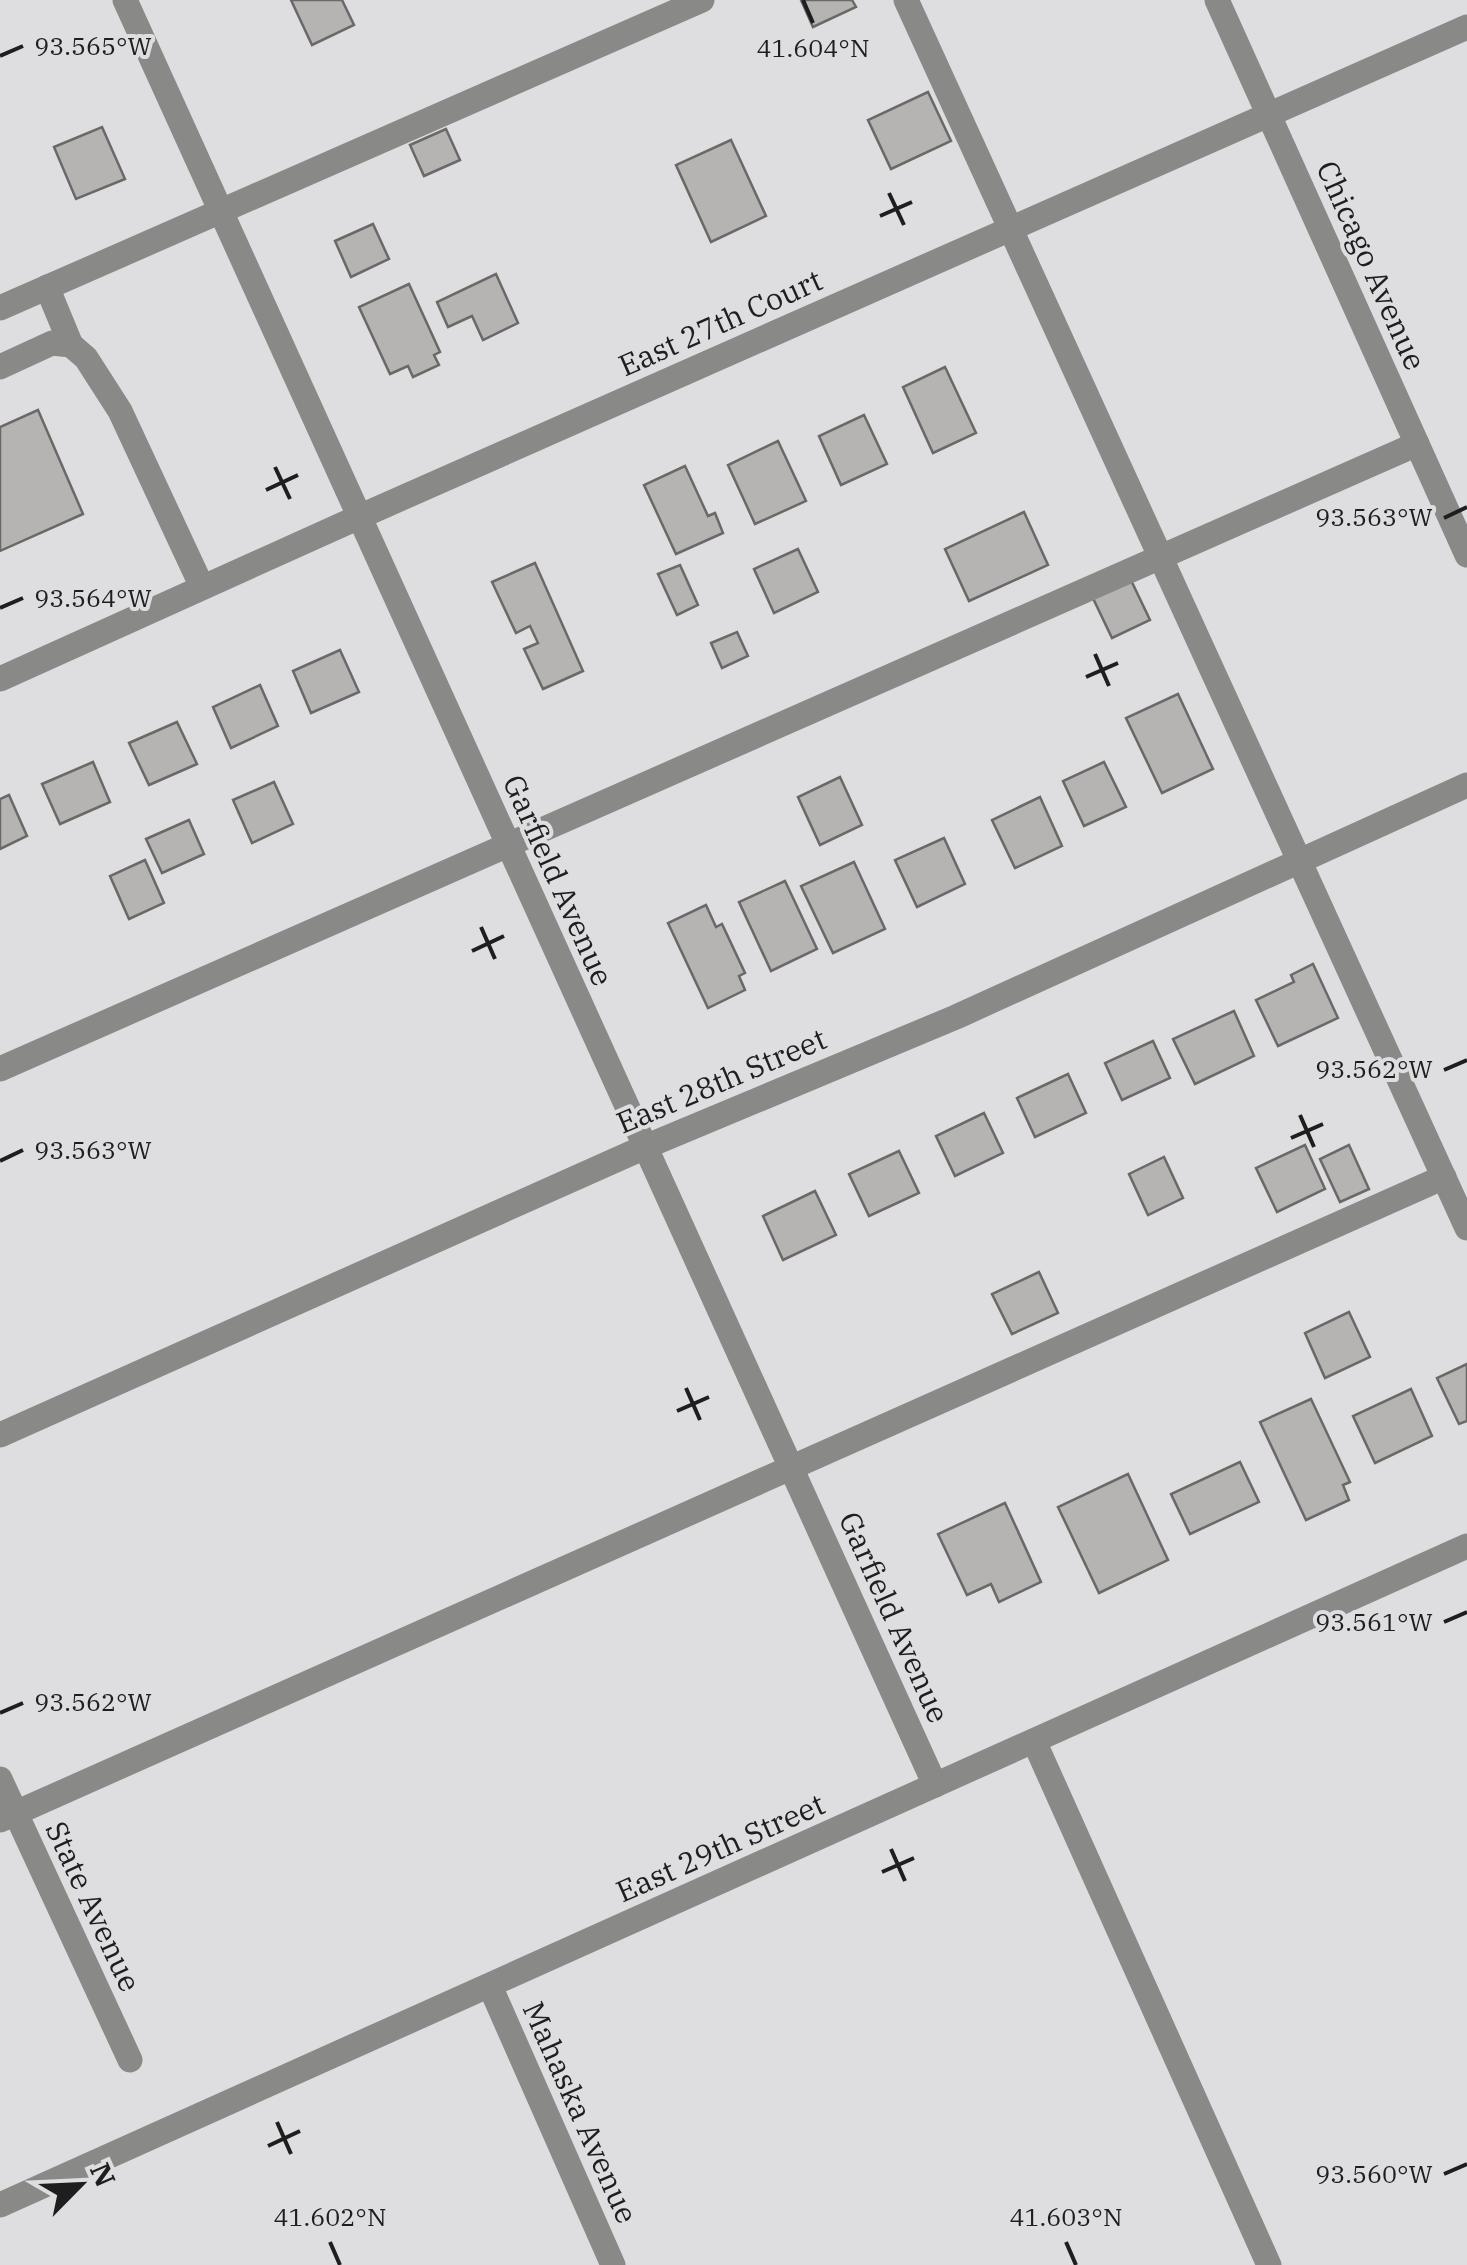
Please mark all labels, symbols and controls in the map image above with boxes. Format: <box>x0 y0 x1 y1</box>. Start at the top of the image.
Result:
text: 93.565°W <box>34 29 152 62</box>
text: 41.604°N <box>757 31 869 64</box>
street label: Chicago Avenue <box>1308 154 1436 376</box>
street label: East 27th Court <box>612 260 828 384</box>
text: 93.563°W <box>1315 500 1433 533</box>
text: 93.564°W <box>34 581 152 614</box>
street label: Garfield Avenue <box>495 768 623 992</box>
street label: East 28th Street <box>610 1018 832 1142</box>
text: 93.562°W <box>1315 1052 1433 1085</box>
text: 93.563°W <box>34 1133 152 1166</box>
street label: Garfield Avenue <box>831 1505 959 1729</box>
text: 93.561°W <box>1315 1605 1433 1638</box>
text: 93.562°W <box>34 1685 152 1718</box>
street label: East 29th Street <box>610 1784 830 1910</box>
street label: State Avenue <box>38 1815 150 1997</box>
street label: Mahaska Avenue <box>515 1995 647 2229</box>
north arrow <box>30 2135 130 2235</box>
text: N <box>82 2157 125 2192</box>
text: 93.560°W <box>1315 2157 1433 2190</box>
text: 41.602°N <box>274 2200 386 2233</box>
text: 41.603°N <box>1010 2200 1122 2233</box>

